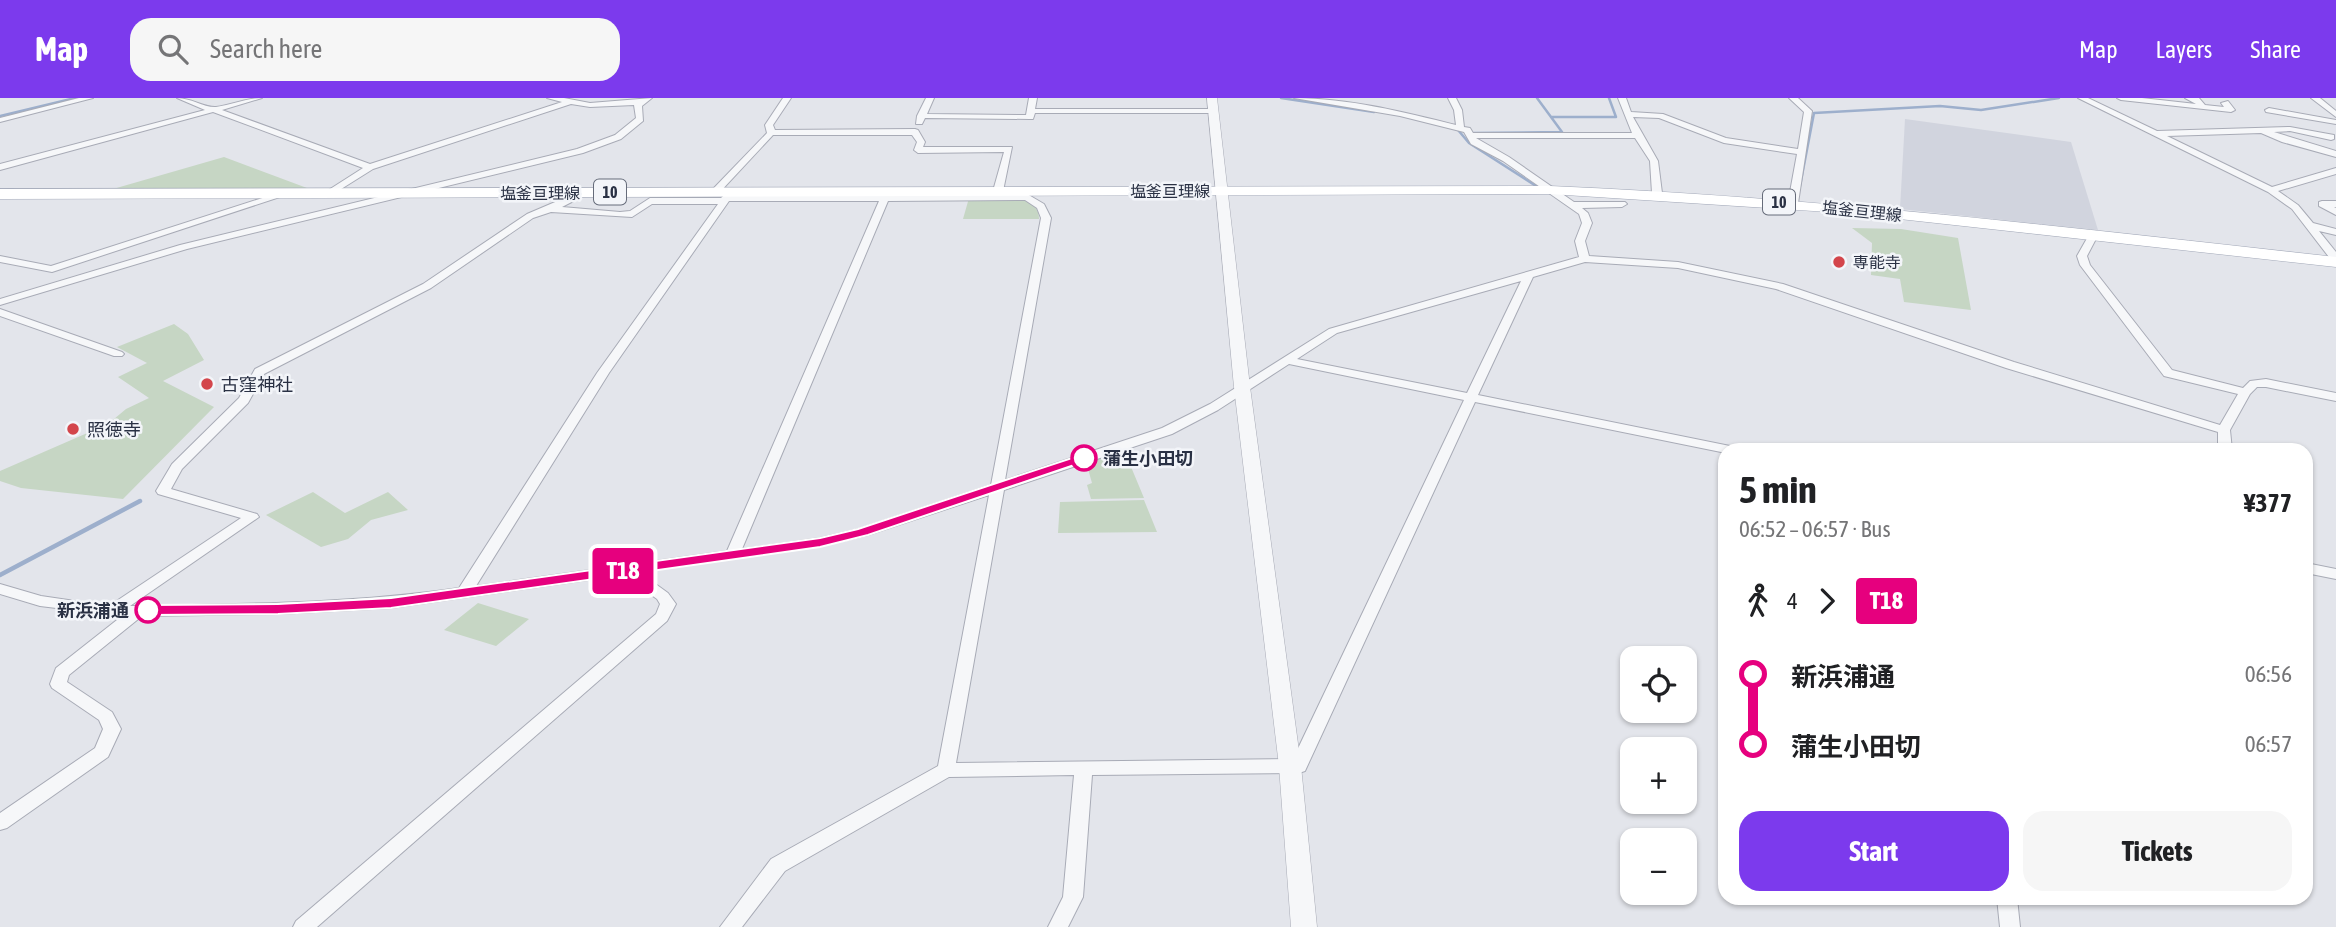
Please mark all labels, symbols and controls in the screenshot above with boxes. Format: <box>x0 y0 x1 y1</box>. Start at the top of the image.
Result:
search box <box>130 18 620 81</box>
text: Map <box>35 30 88 68</box>
icon: search <box>154 30 192 68</box>
text: Search here <box>210 34 322 64</box>
text: Map <box>2079 36 2118 63</box>
text: Layers <box>2156 36 2212 63</box>
text: Share <box>2250 36 2301 63</box>
road number: 10 <box>594 180 626 204</box>
street label: 塩釜亘理線 <box>1130 182 1210 200</box>
street label: 塩釜亘理線 <box>500 184 580 202</box>
road number: 10 <box>1763 190 1795 214</box>
street label: 塩釜亘理線 <box>1821 198 1903 224</box>
place label: 専能寺 <box>1853 253 1901 271</box>
marker: 専能寺 <box>1831 254 1847 270</box>
place label: 古窪神社 <box>221 374 293 395</box>
marker: 古窪神社 <box>199 376 215 392</box>
place label: 照徳寺 <box>87 419 141 440</box>
marker: 照徳寺 <box>65 421 81 437</box>
marker: 蒲生小田切 <box>1071 445 1097 471</box>
place label: 蒲生小田切 <box>1103 448 1193 469</box>
text: 5 min <box>1739 468 1817 511</box>
text: ¥377 <box>2244 488 2292 518</box>
text: 06:52 – 06:57 · Bus <box>1739 516 1891 542</box>
line badge: T18 <box>583 548 663 594</box>
text: T18 <box>606 557 640 584</box>
icon: walk <box>1739 582 1777 620</box>
icon: forward <box>1808 582 1846 620</box>
text: T18 <box>1870 587 1903 614</box>
text: 4 <box>1787 588 1798 614</box>
marker: 新浜浦通 <box>135 597 161 623</box>
place label: 新浜浦通 <box>57 600 129 621</box>
map controls <box>1620 646 1697 905</box>
button: locate <box>1620 646 1697 723</box>
text: 06:56 <box>2245 661 2292 687</box>
text: 新浜浦通 <box>1791 662 1895 692</box>
text: 06:57 <box>2245 731 2292 757</box>
text: 蒲生小田切 <box>1791 732 1921 762</box>
button: + <box>1620 737 1697 814</box>
button: Start <box>1739 811 2009 891</box>
button: Tickets <box>2023 811 2292 891</box>
button: − <box>1620 828 1697 905</box>

